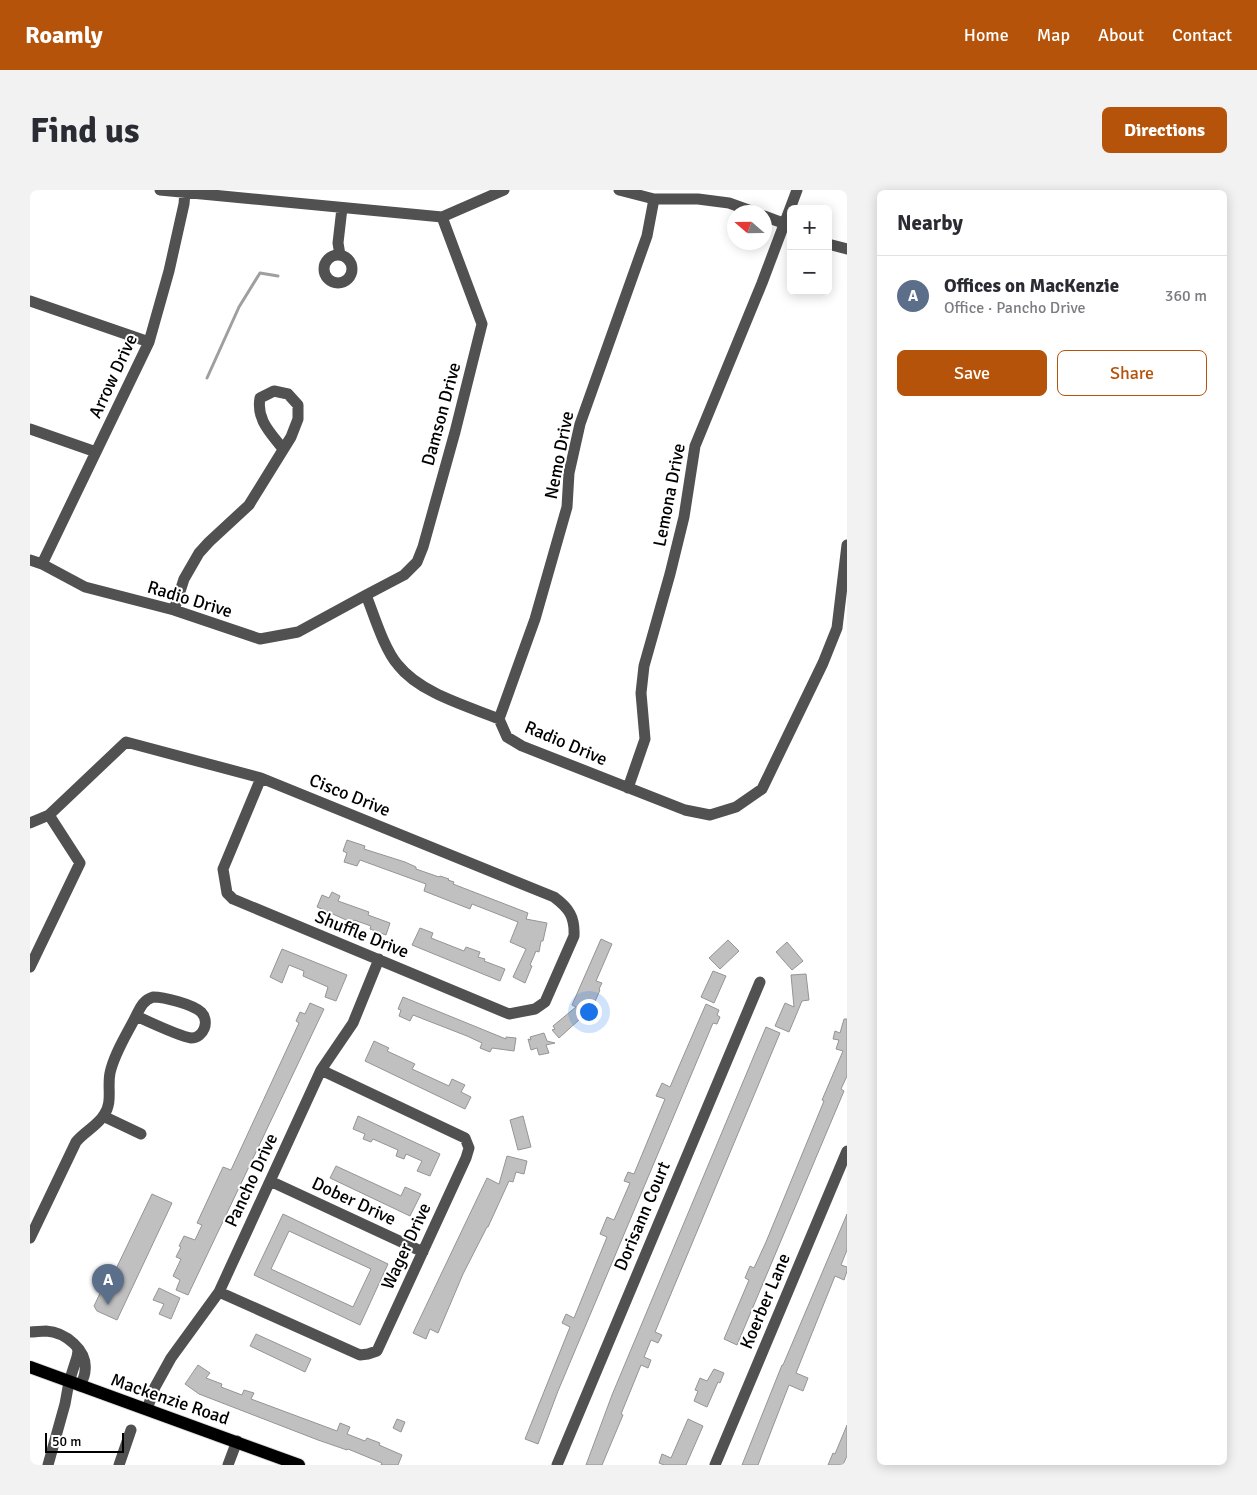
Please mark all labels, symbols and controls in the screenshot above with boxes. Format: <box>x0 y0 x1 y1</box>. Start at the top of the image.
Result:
text: Roamly <box>25 20 103 50</box>
text: Home <box>964 24 1009 46</box>
text: Map <box>1037 24 1070 46</box>
text: About <box>1098 24 1144 46</box>
text: Contact <box>1172 24 1232 46</box>
button: Directions <box>1102 107 1227 153</box>
text: Find us <box>30 109 140 152</box>
north arrow <box>727 205 772 250</box>
map controls <box>787 205 832 295</box>
button: + <box>787 205 832 250</box>
text: Nearby <box>897 210 963 236</box>
button: − <box>787 250 832 295</box>
text: Offices on MacKenzie <box>944 274 1119 298</box>
text: A <box>908 286 918 306</box>
text: 360 m <box>1165 286 1207 306</box>
text: Office · Pancho Drive <box>944 298 1086 318</box>
street label: Arrow Drive <box>84 330 142 422</box>
button: Save <box>897 350 1047 396</box>
button: Share <box>1057 350 1207 396</box>
street label: Damson Drive <box>417 360 465 468</box>
street label: Nemo Drive <box>540 409 578 501</box>
street label: Lemona Drive <box>648 441 690 549</box>
street label: Radio Drive <box>145 576 235 622</box>
street label: Radio Drive <box>521 716 611 770</box>
street label: Cisco Drive <box>306 769 394 821</box>
street label: Shuffle Drive <box>312 905 412 963</box>
your location <box>576 999 602 1025</box>
street label: Pancho Drive <box>220 1130 282 1230</box>
street label: Dorisann Court <box>609 1158 675 1274</box>
street label: Dober Drive <box>308 1172 400 1230</box>
street label: Wager Drive <box>376 1199 436 1293</box>
street label: Koerber Lane <box>735 1250 795 1352</box>
pin: A <box>92 1264 124 1305</box>
street label: Mackenzie Road <box>108 1368 232 1430</box>
scale bar <box>45 1430 124 1453</box>
text: 50 m <box>52 1433 81 1450</box>

